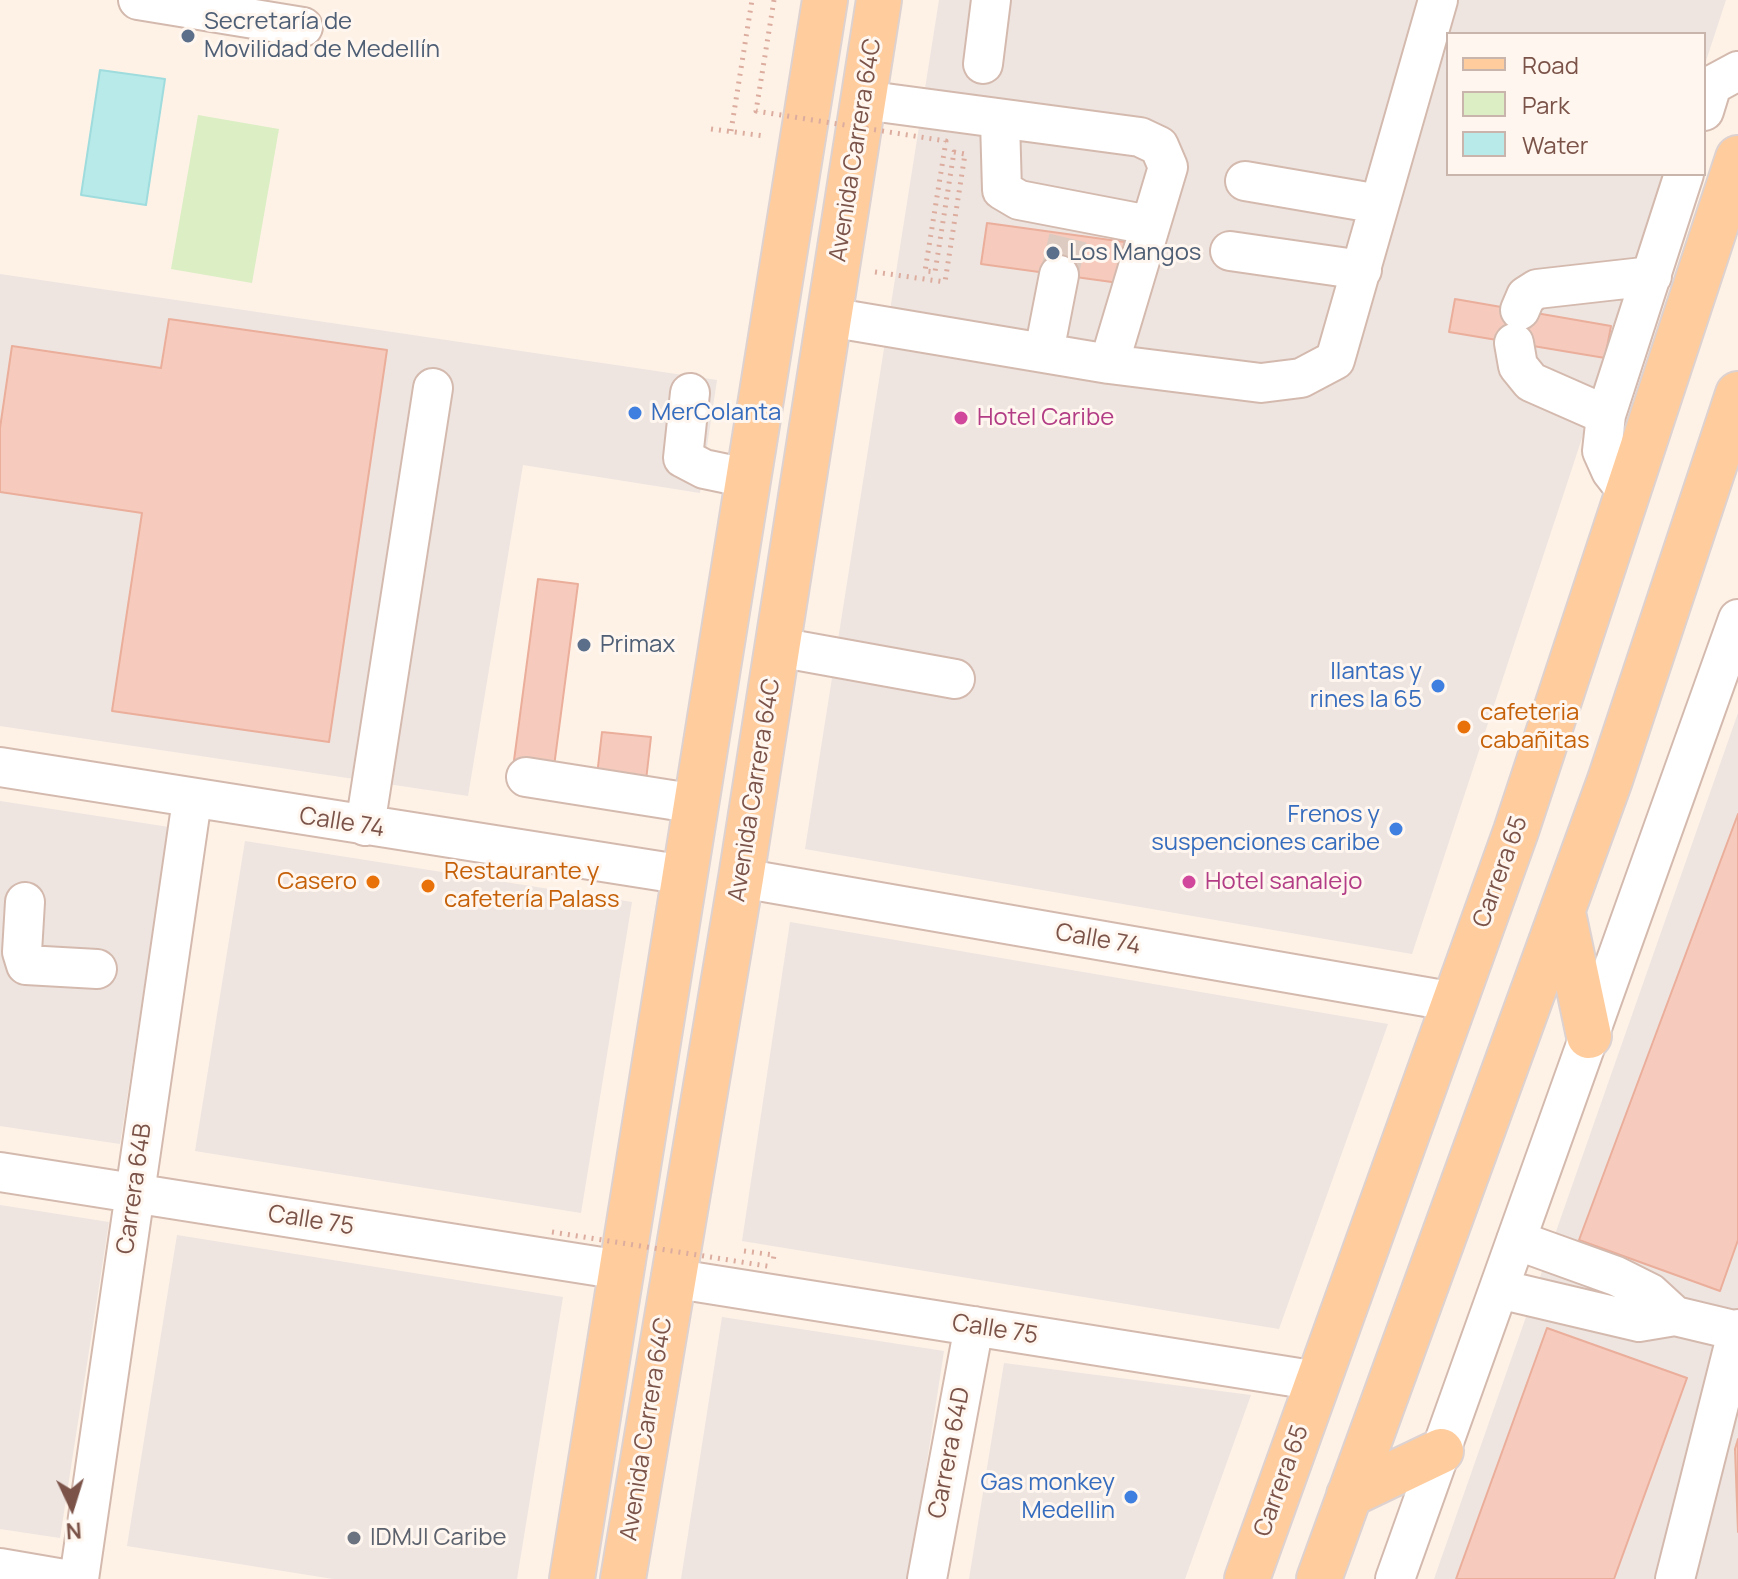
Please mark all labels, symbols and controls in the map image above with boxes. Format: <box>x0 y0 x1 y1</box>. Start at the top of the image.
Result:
place label: Secretaría de Movilidad de Medellín <box>204 8 440 64</box>
marker: Secretaría de Movilidad de Medellín <box>179 27 197 45</box>
legend <box>1446 32 1706 176</box>
street label: Avenida Carrera 64C <box>824 36 888 264</box>
text: Road <box>1522 48 1579 81</box>
text: Park <box>1522 88 1570 121</box>
text: Water <box>1522 128 1589 161</box>
place label: Los Mangos <box>1069 239 1201 267</box>
marker: Los Mangos <box>1044 244 1062 262</box>
place label: MerColanta <box>651 399 781 427</box>
marker: MerColanta <box>626 404 644 422</box>
place label: Hotel Caribe <box>977 404 1114 432</box>
marker: Hotel Caribe <box>952 409 970 427</box>
place label: Primax <box>600 631 675 659</box>
marker: Primax <box>575 636 593 654</box>
place label: llantas y rines la 65 <box>1310 658 1422 714</box>
street label: Avenida Carrera 64C <box>723 676 787 904</box>
marker: llantas y rines la 65 <box>1429 677 1447 695</box>
place label: cafeteria cabañitas <box>1480 699 1589 755</box>
marker: cafeteria cabañitas <box>1455 718 1473 736</box>
place label: Frenos y suspenciones caribe <box>1151 801 1380 857</box>
street label: Calle 74 <box>297 802 387 844</box>
street label: Carrera 65 <box>1468 812 1534 932</box>
marker: Frenos y suspenciones caribe <box>1387 820 1405 838</box>
place label: Restaurante y cafetería Palass <box>444 858 620 914</box>
place label: Casero <box>277 868 357 896</box>
place label: Hotel sanalejo <box>1205 868 1363 896</box>
marker: Casero <box>364 873 382 891</box>
marker: Hotel sanalejo <box>1180 873 1198 891</box>
marker: Restaurante y cafetería Palass <box>419 877 437 895</box>
street label: Calle 74 <box>1053 918 1143 962</box>
street label: Carrera 64B <box>112 1122 158 1256</box>
street label: Calle 75 <box>266 1200 356 1242</box>
street label: Calle 75 <box>950 1309 1040 1351</box>
street label: Avenida Carrera 64C <box>615 1315 679 1543</box>
street label: Carrera 64D <box>923 1385 977 1521</box>
street label: Carrera 65 <box>1249 1421 1315 1541</box>
north arrow <box>32 1467 112 1547</box>
place label: Gas monkey Medellin <box>981 1469 1115 1525</box>
marker: Gas monkey Medellin <box>1122 1488 1140 1506</box>
text: N <box>65 1515 83 1546</box>
place label: IDMJI Caribe <box>370 1524 506 1552</box>
marker: IDMJI Caribe <box>345 1529 363 1547</box>

